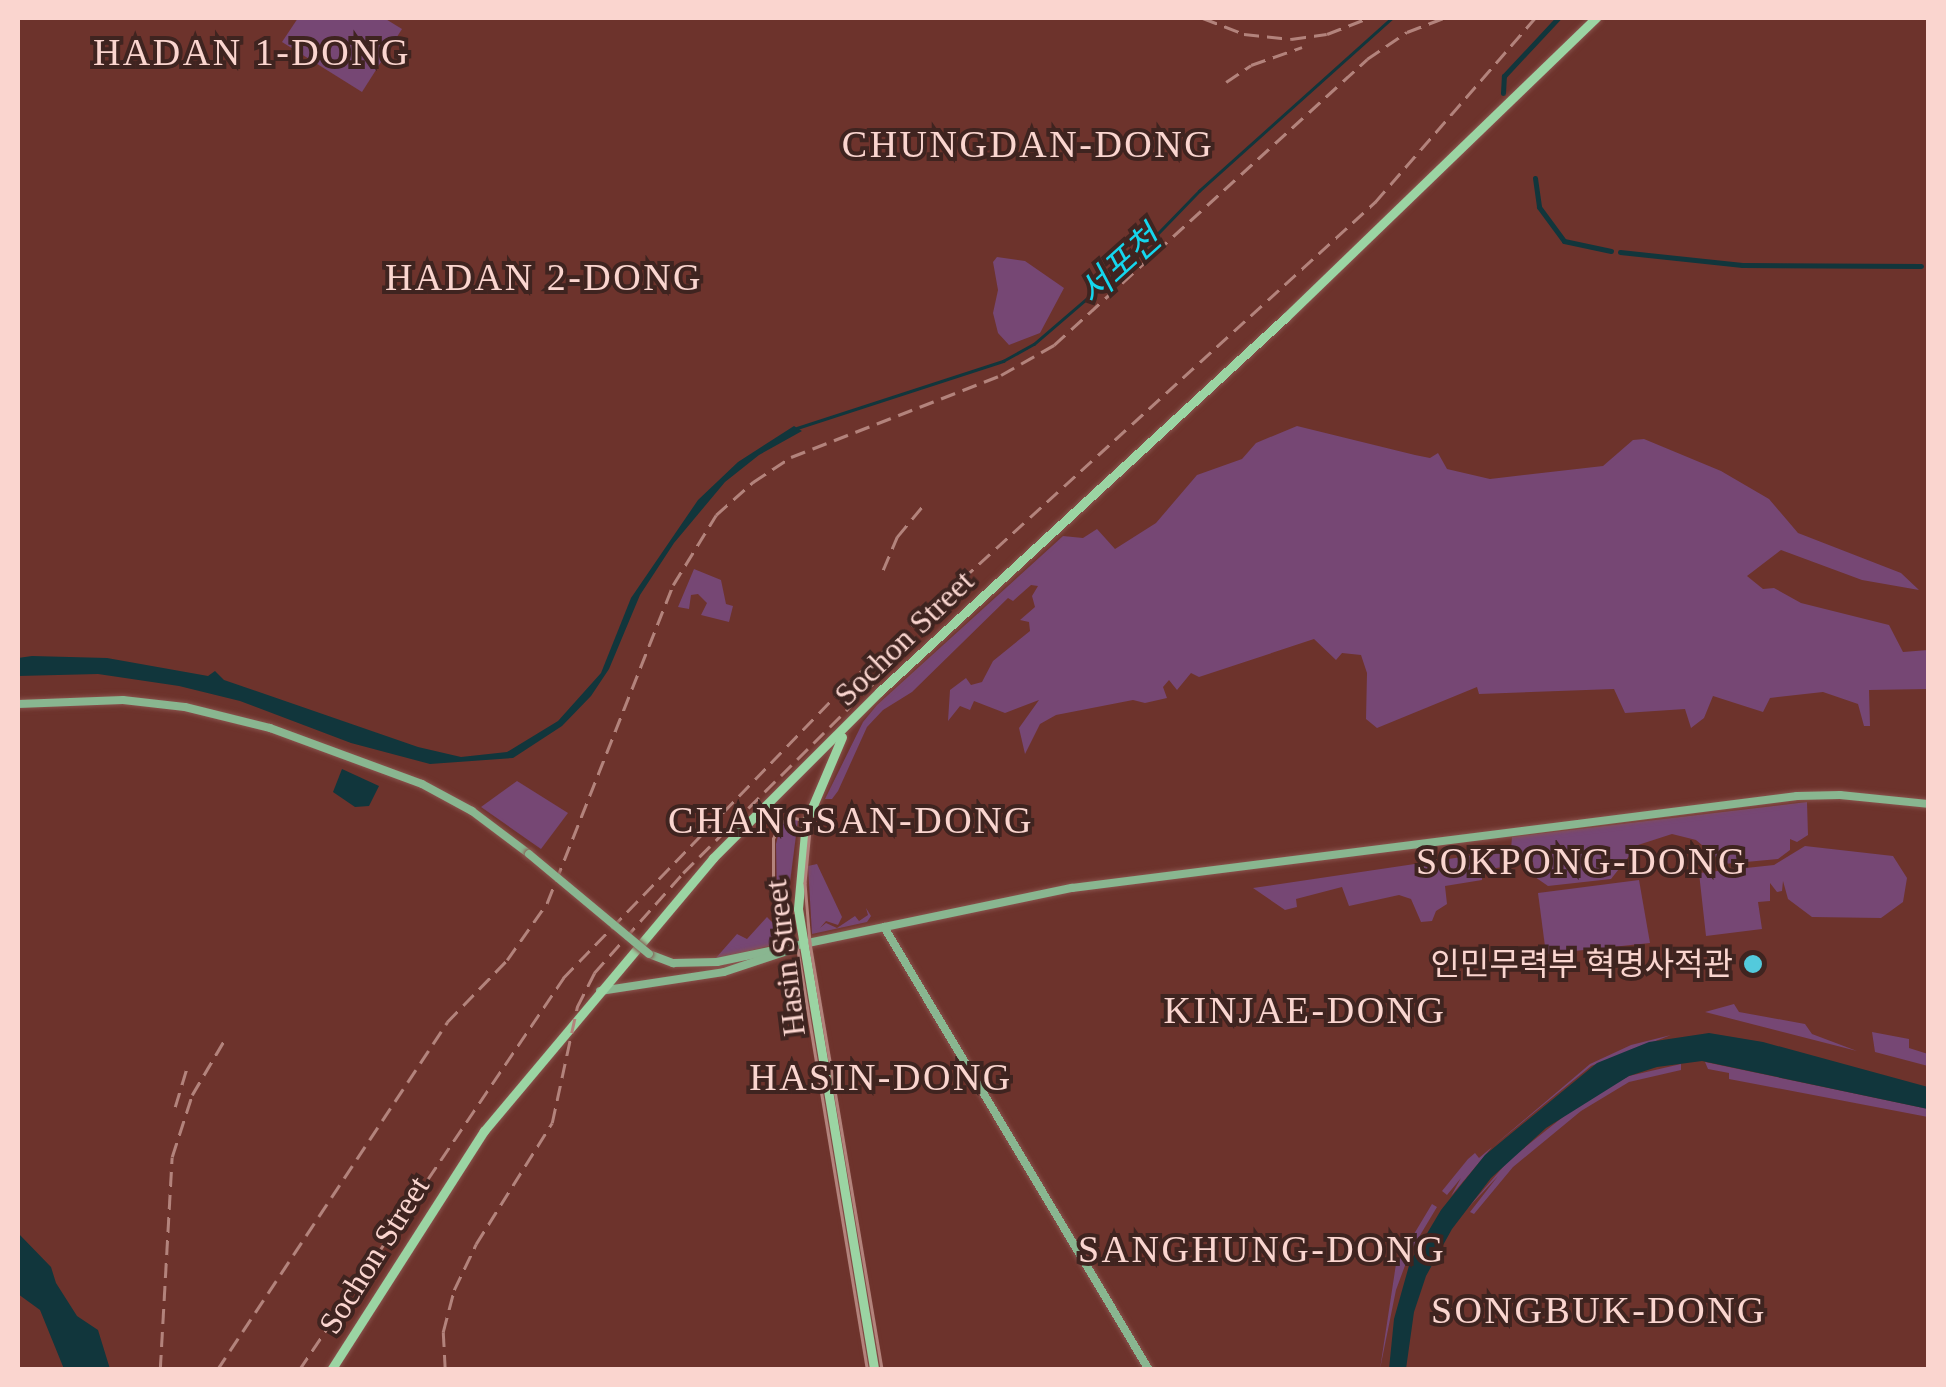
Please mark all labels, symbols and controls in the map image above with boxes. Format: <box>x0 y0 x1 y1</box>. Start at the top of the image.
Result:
district label: HADAN 1-DONG <box>93 30 411 76</box>
district label: CHUNGDAN-DONG <box>842 122 1214 168</box>
water label: 서포천 <box>1070 218 1170 314</box>
district label: HADAN 2-DONG <box>385 255 703 301</box>
street label: Sochon Street <box>826 562 982 714</box>
district label: CHANGSAN-DONG <box>668 798 1034 844</box>
district label: SOKPONG-DONG <box>1416 839 1748 885</box>
street label: Hasin Street <box>756 878 814 1038</box>
place label: 인민무력부 혁명사적관 <box>1431 945 1733 983</box>
marker: 인민무력부 혁명사적관 <box>1742 953 1764 975</box>
district label: KINJAE-DONG <box>1164 988 1446 1034</box>
district label: HASIN-DONG <box>749 1055 1013 1101</box>
street label: Sochon Street <box>310 1169 438 1341</box>
district label: SANGHUNG-DONG <box>1078 1227 1446 1273</box>
district label: SONGBUK-DONG <box>1431 1288 1767 1334</box>

